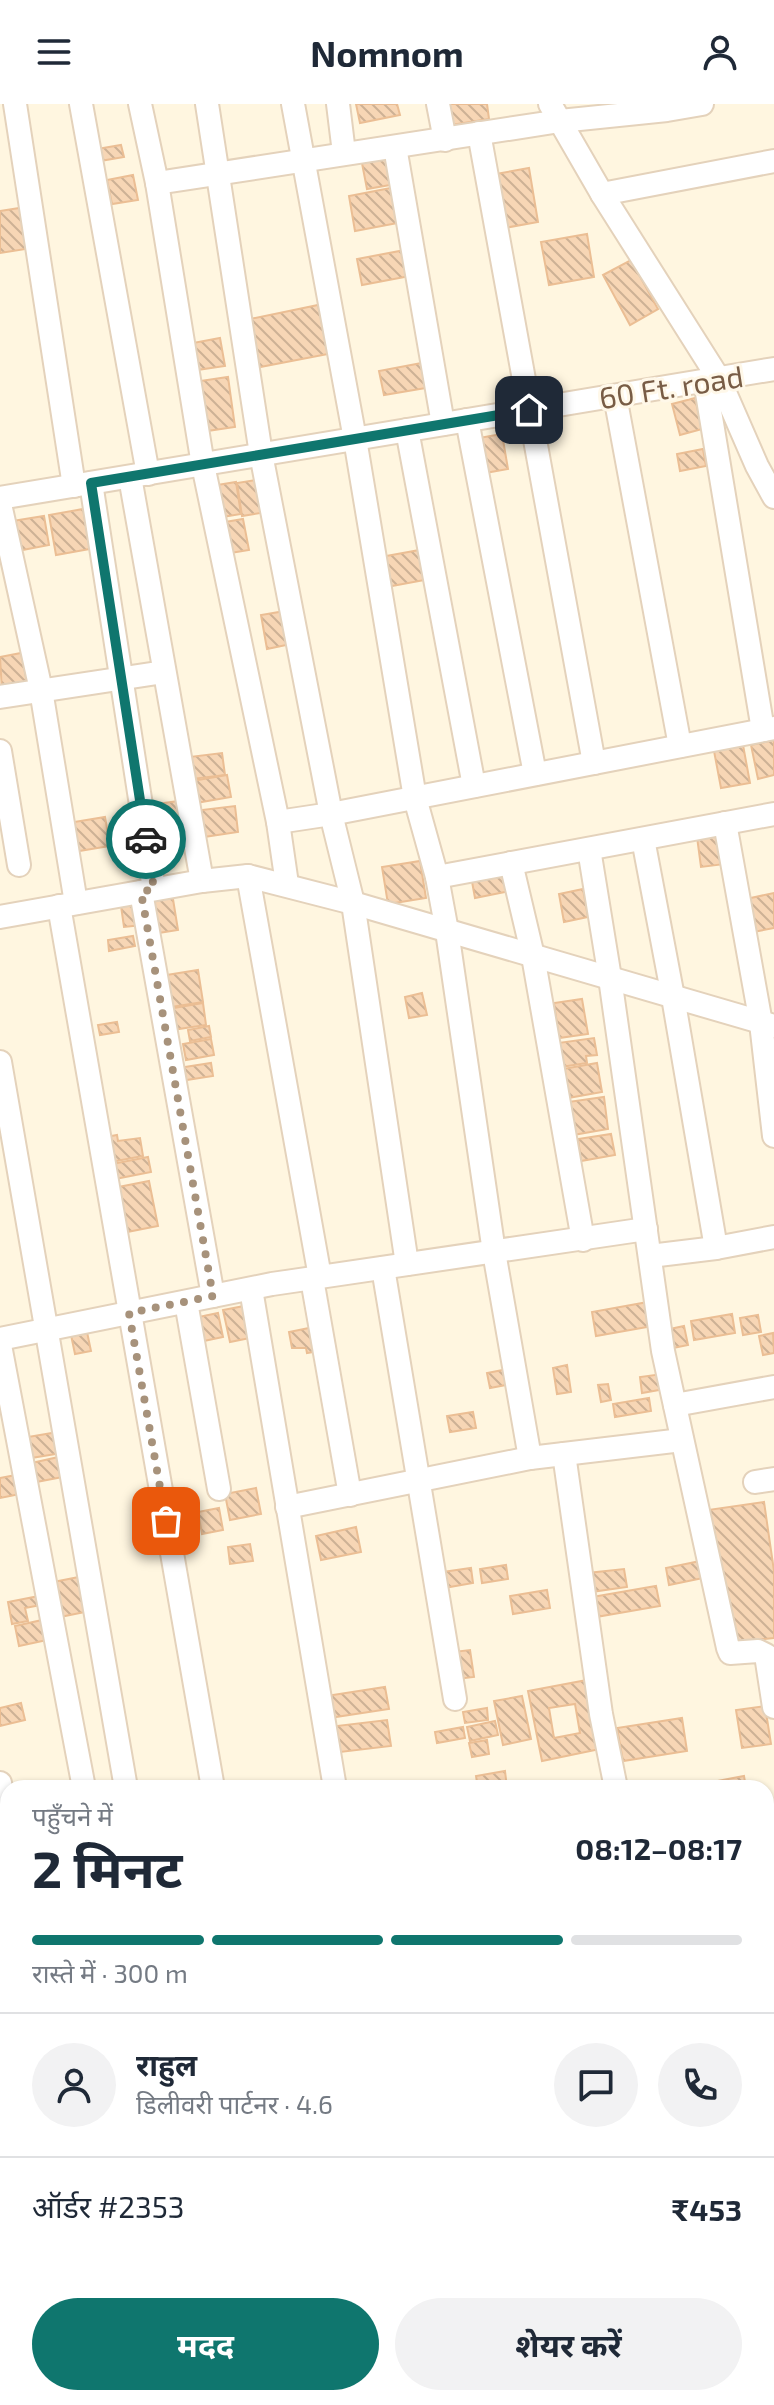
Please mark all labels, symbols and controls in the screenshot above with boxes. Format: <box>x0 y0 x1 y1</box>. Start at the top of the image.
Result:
icon: menu <box>32 30 76 74</box>
icon: person <box>698 30 742 74</box>
text: Nomnom <box>310 31 464 74</box>
street label: 60 Ft. road <box>596 357 746 415</box>
pin <box>495 376 563 444</box>
icon: home <box>507 388 551 432</box>
courier <box>106 799 186 879</box>
icon: car <box>124 817 168 861</box>
pin <box>132 1487 200 1555</box>
icon: bag <box>144 1499 188 1543</box>
text: पहुँचने में <box>32 1800 113 1831</box>
text: 08:12–08:17 <box>575 1830 742 1866</box>
text: 2 मिनट <box>32 1836 183 1898</box>
text: रास्ते में · 300 m <box>32 1957 188 1988</box>
button: person <box>32 2043 116 2127</box>
button: chat <box>554 2043 638 2127</box>
button: phone <box>658 2043 742 2127</box>
text: राहुल <box>136 2046 197 2082</box>
text: डिलीवरी पार्टनर · 4.6 <box>136 2088 333 2119</box>
text: ऑर्डर #2353 <box>32 2188 185 2224</box>
text: ₹453 <box>672 2191 742 2227</box>
button: मदद <box>32 2298 379 2390</box>
button: शेयर करें <box>395 2298 742 2390</box>

